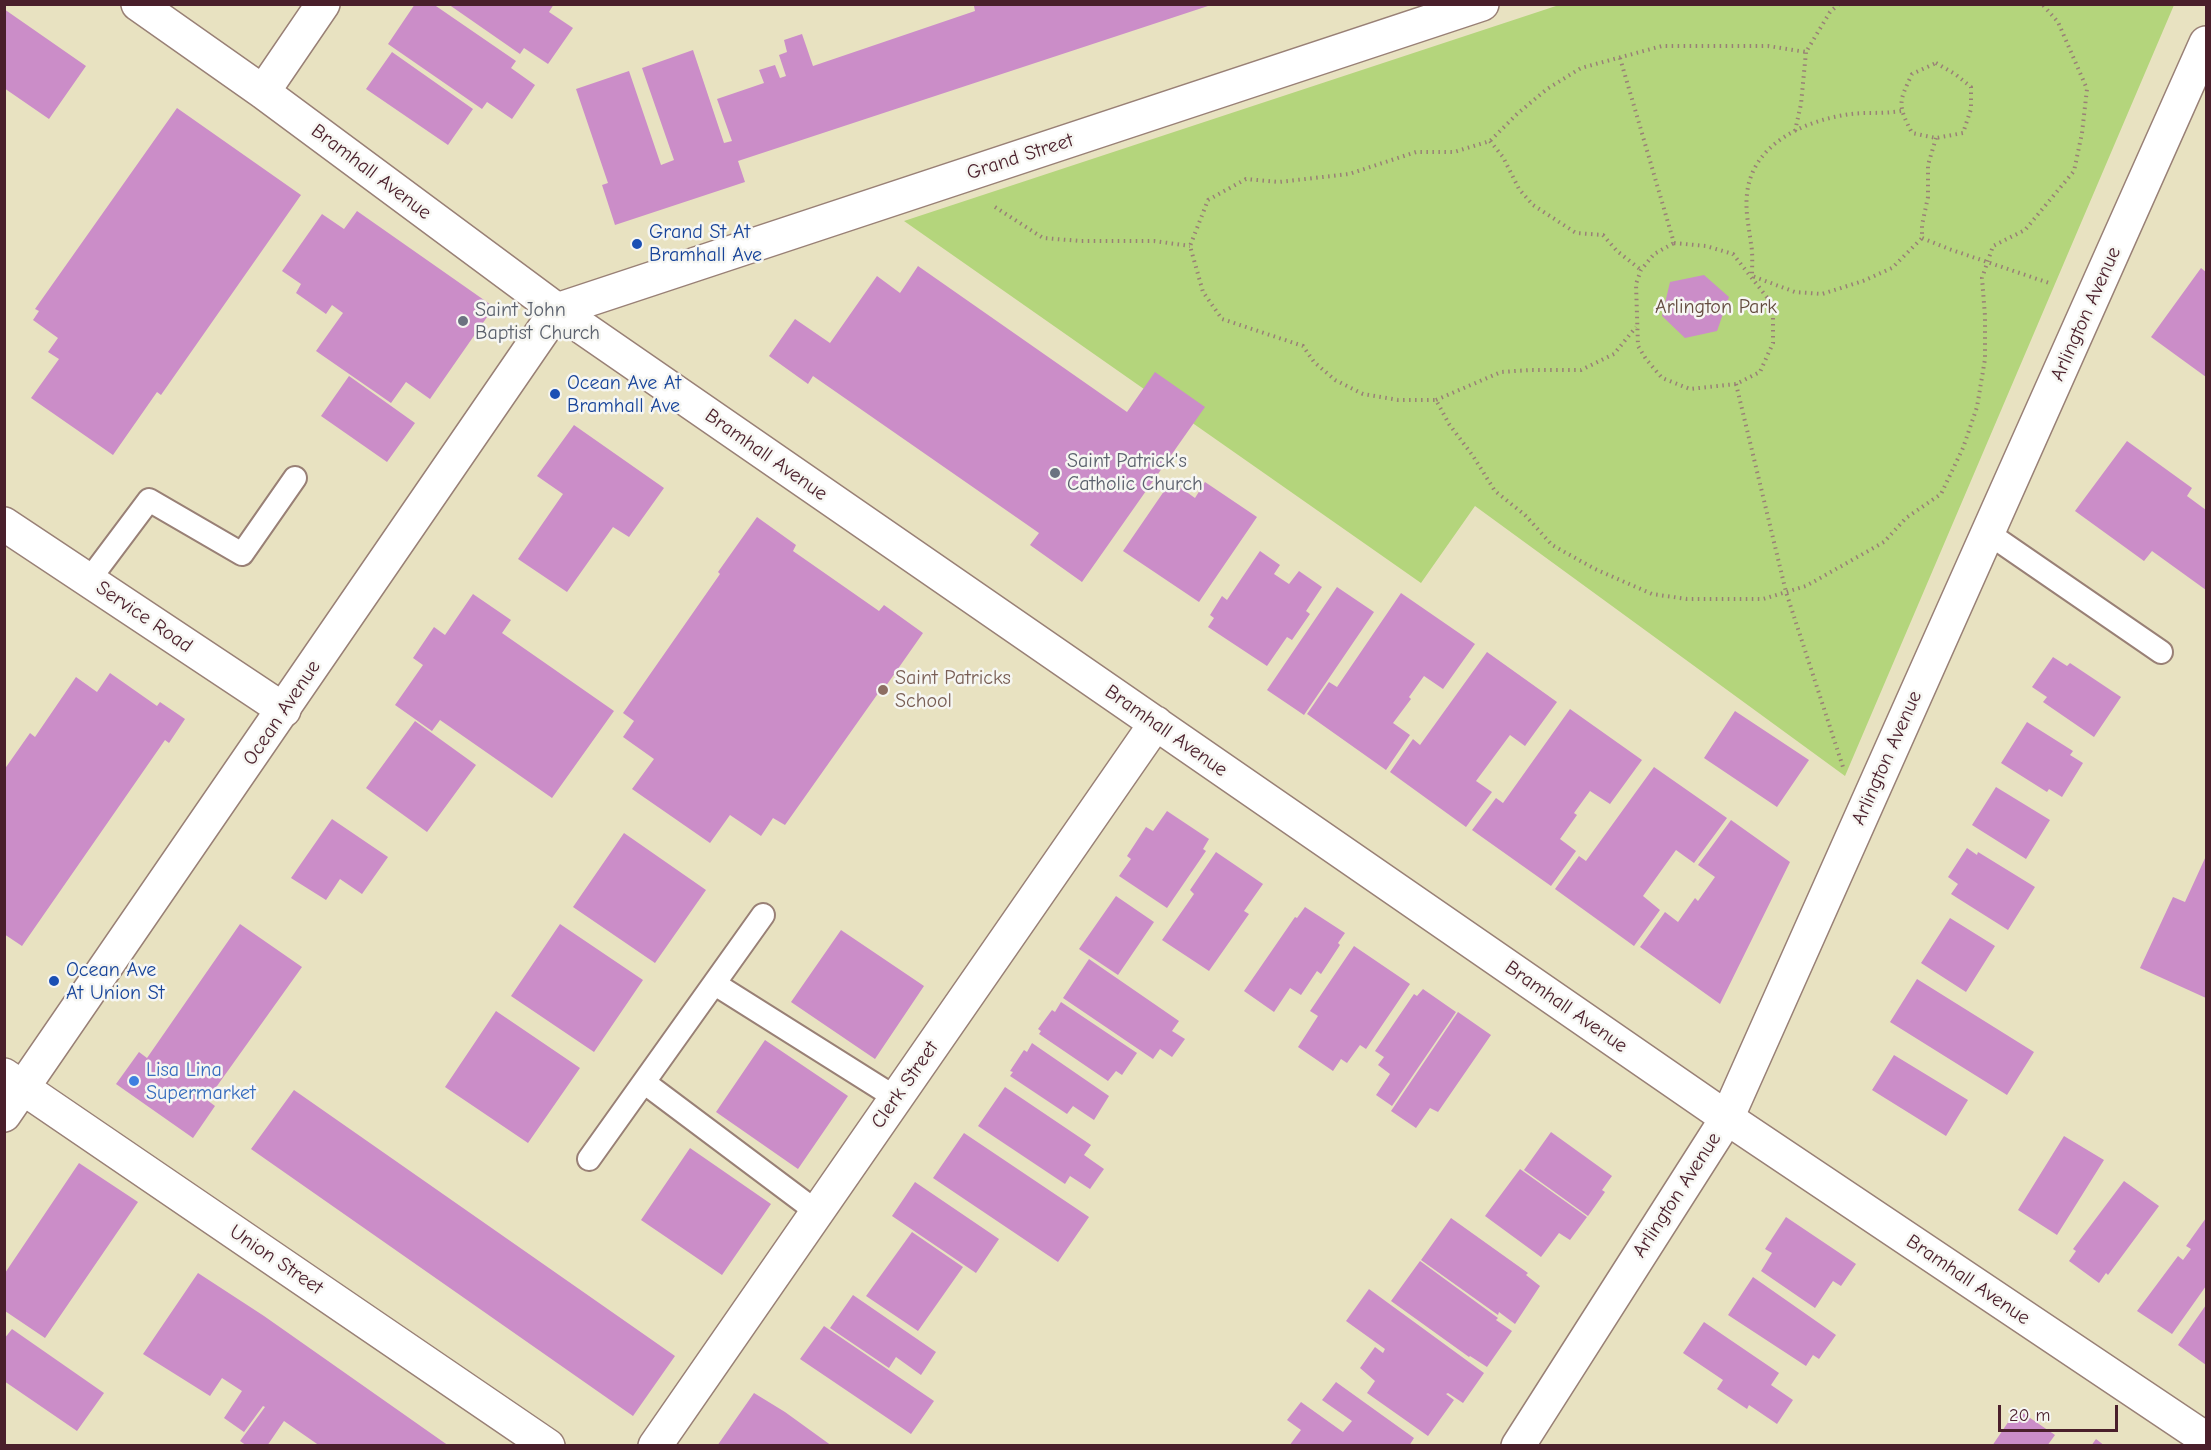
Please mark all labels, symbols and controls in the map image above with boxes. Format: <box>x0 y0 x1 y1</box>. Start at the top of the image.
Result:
street label: Bramhall Avenue <box>306 119 436 225</box>
street label: Grand Street <box>964 128 1076 186</box>
place label: Grand St At Bramhall Ave <box>649 220 762 267</box>
marker: Grand St At Bramhall Ave <box>630 237 644 251</box>
street label: Arlington Avenue <box>2046 243 2126 385</box>
park label: Arlington Park <box>1655 295 1777 319</box>
place label: Saint John Baptist Church <box>475 298 600 345</box>
marker: Saint John Baptist Church <box>456 314 470 328</box>
place label: Ocean Ave At Bramhall Ave <box>567 371 681 418</box>
marker: Ocean Ave At Bramhall Ave <box>548 387 562 401</box>
street label: Bramhall Avenue <box>700 404 832 506</box>
place label: Saint Patrick's Catholic Church <box>1067 449 1203 496</box>
marker: Saint Patrick's Catholic Church <box>1048 466 1062 480</box>
street label: Service Road <box>91 576 197 658</box>
street label: Ocean Avenue <box>238 656 326 770</box>
place label: Saint Patricks School <box>895 666 1011 713</box>
street label: Bramhall Avenue <box>1100 680 1232 782</box>
marker: Saint Patricks School <box>876 683 890 697</box>
street label: Arlington Avenue <box>1847 687 1927 829</box>
street label: Bramhall Avenue <box>1500 956 1632 1058</box>
place label: Ocean Ave At Union St <box>66 958 165 1005</box>
marker: Ocean Ave At Union St <box>47 974 61 988</box>
street label: Clerk Street <box>866 1037 944 1133</box>
place label: Lisa Lina Supermarket <box>146 1058 256 1105</box>
marker: Lisa Lina Supermarket <box>127 1074 141 1088</box>
street label: Arlington Avenue <box>1628 1128 1726 1262</box>
street label: Union Street <box>225 1220 327 1300</box>
street label: Bramhall Avenue <box>1902 1230 2034 1330</box>
scale bar <box>2001 1393 2121 1431</box>
text: 20 m <box>2009 1405 2050 1426</box>

